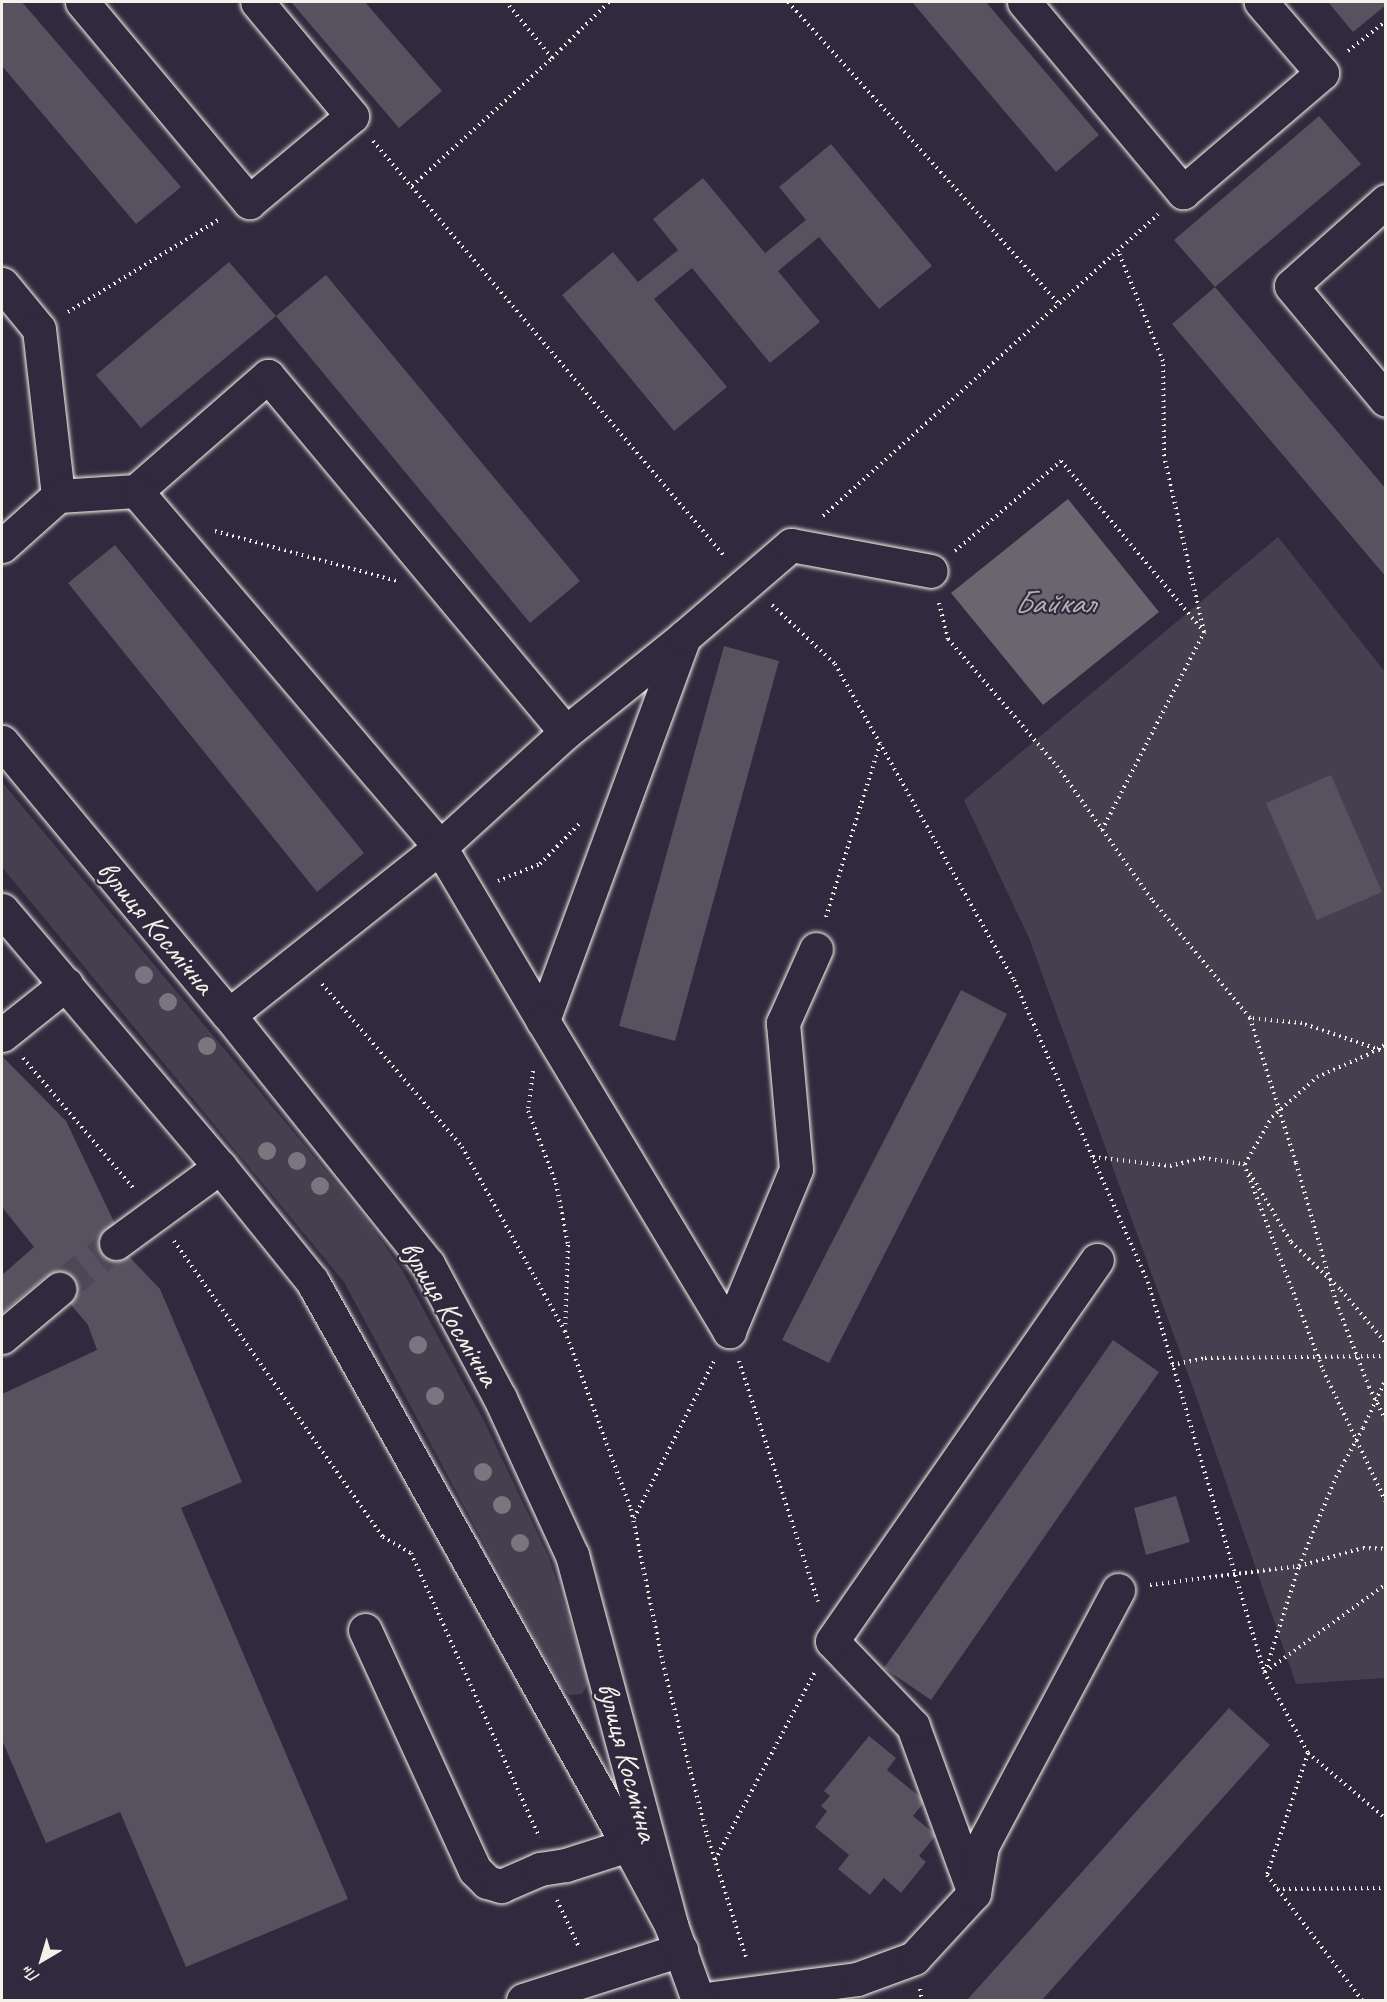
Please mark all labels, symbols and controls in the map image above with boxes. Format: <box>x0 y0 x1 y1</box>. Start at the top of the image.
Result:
water label: Байкал <box>1014 584 1094 622</box>
street label: вулиця Космічна <box>90 853 222 1001</box>
street label: вулиця Космічна <box>392 1234 508 1392</box>
street label: вулиця Космічна <box>589 1678 667 1846</box>
north arrow <box>12 1930 72 1990</box>
text: Пн <box>18 1961 44 1987</box>

